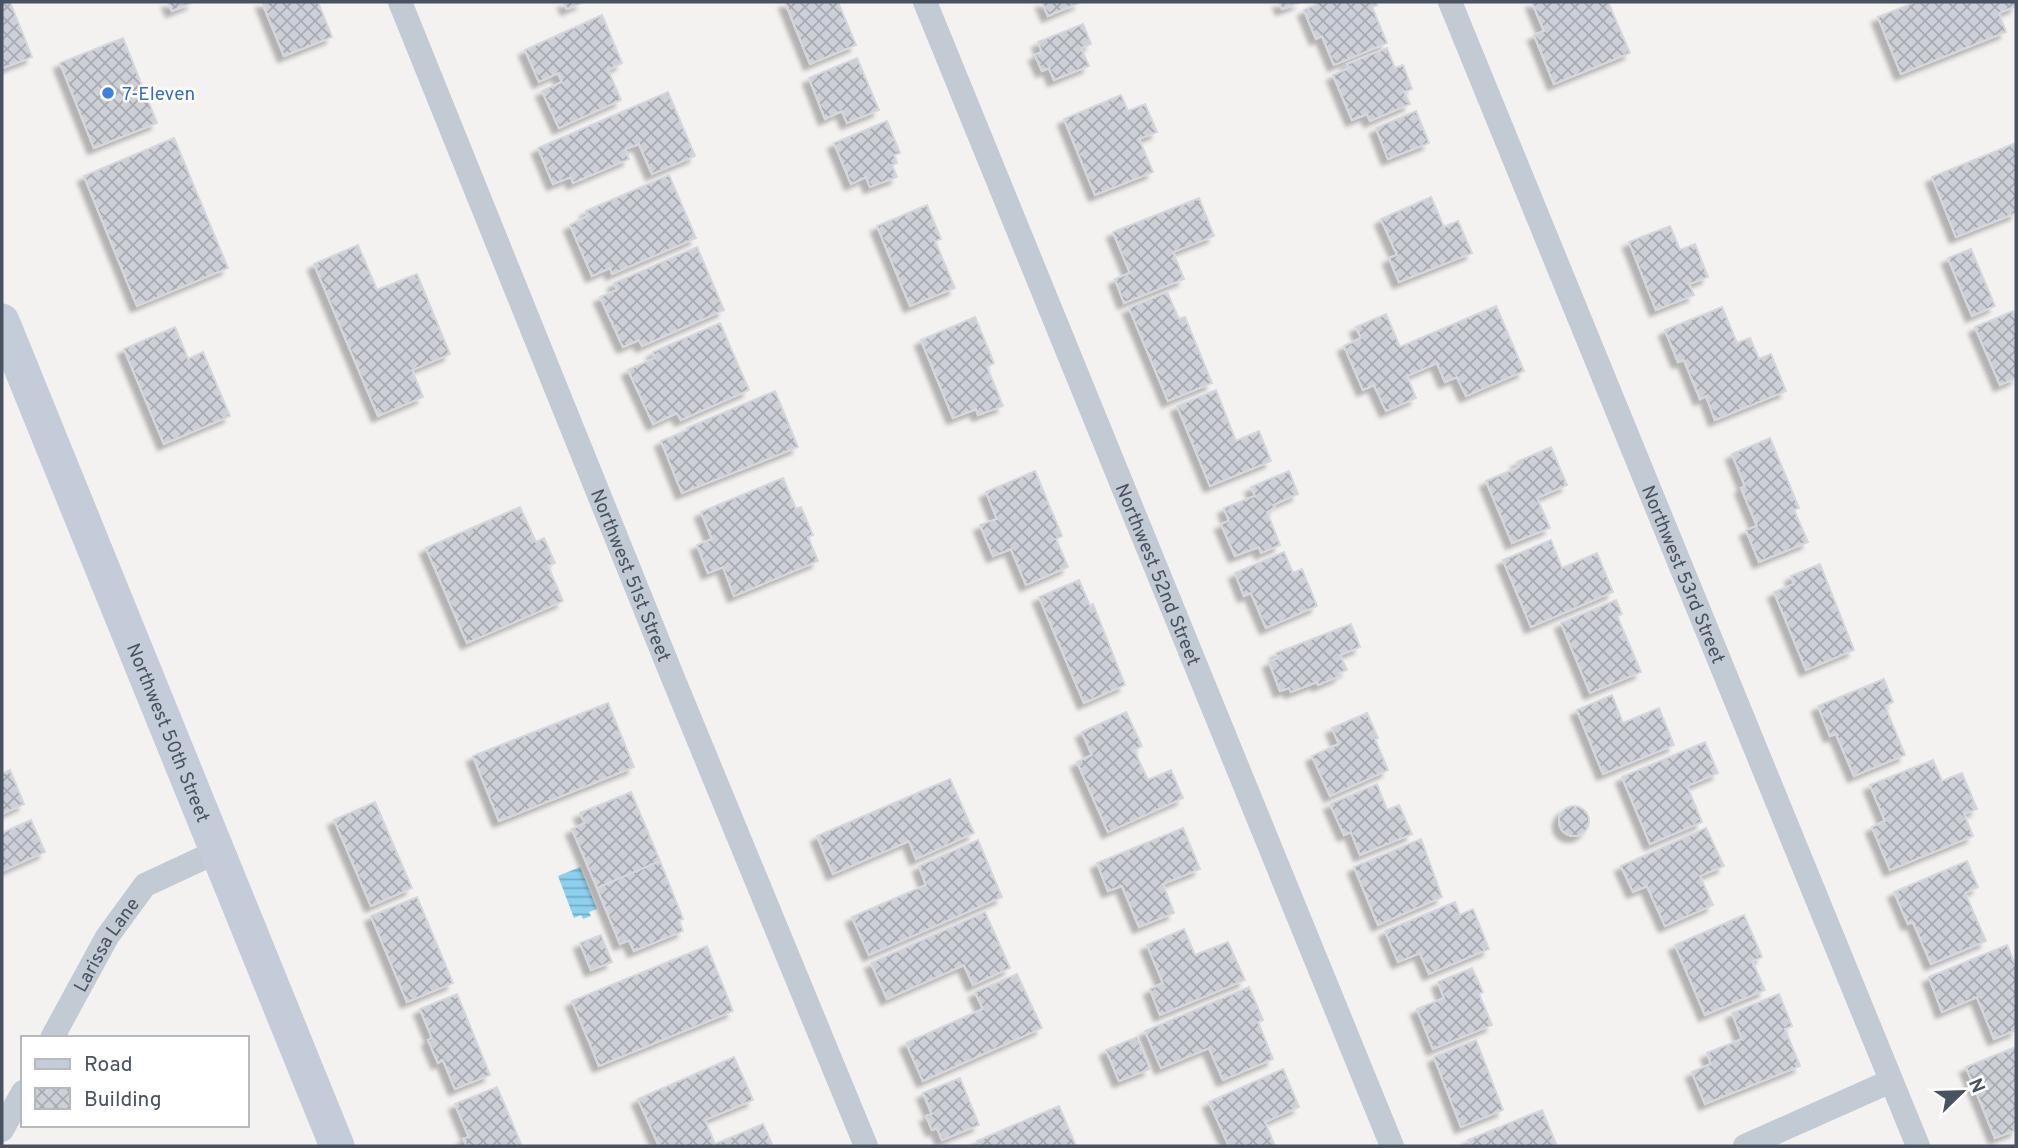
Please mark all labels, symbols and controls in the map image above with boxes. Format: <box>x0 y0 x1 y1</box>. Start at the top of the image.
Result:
place label: 7-Eleven <box>122 83 195 107</box>
marker: 7-Eleven <box>100 85 116 101</box>
street label: Northwest 52nd Street <box>1109 480 1205 670</box>
street label: Northwest 53rd Street <box>1635 482 1729 667</box>
street label: Northwest 51st Street <box>584 486 675 666</box>
street label: Northwest 50th Street <box>120 640 214 826</box>
street label: Larissa Lane <box>69 893 146 997</box>
legend <box>21 1036 248 1127</box>
text: Road <box>84 1052 133 1079</box>
north arrow <box>1927 1057 1997 1127</box>
text: N <box>1962 1075 1990 1097</box>
text: Building <box>84 1087 162 1114</box>

